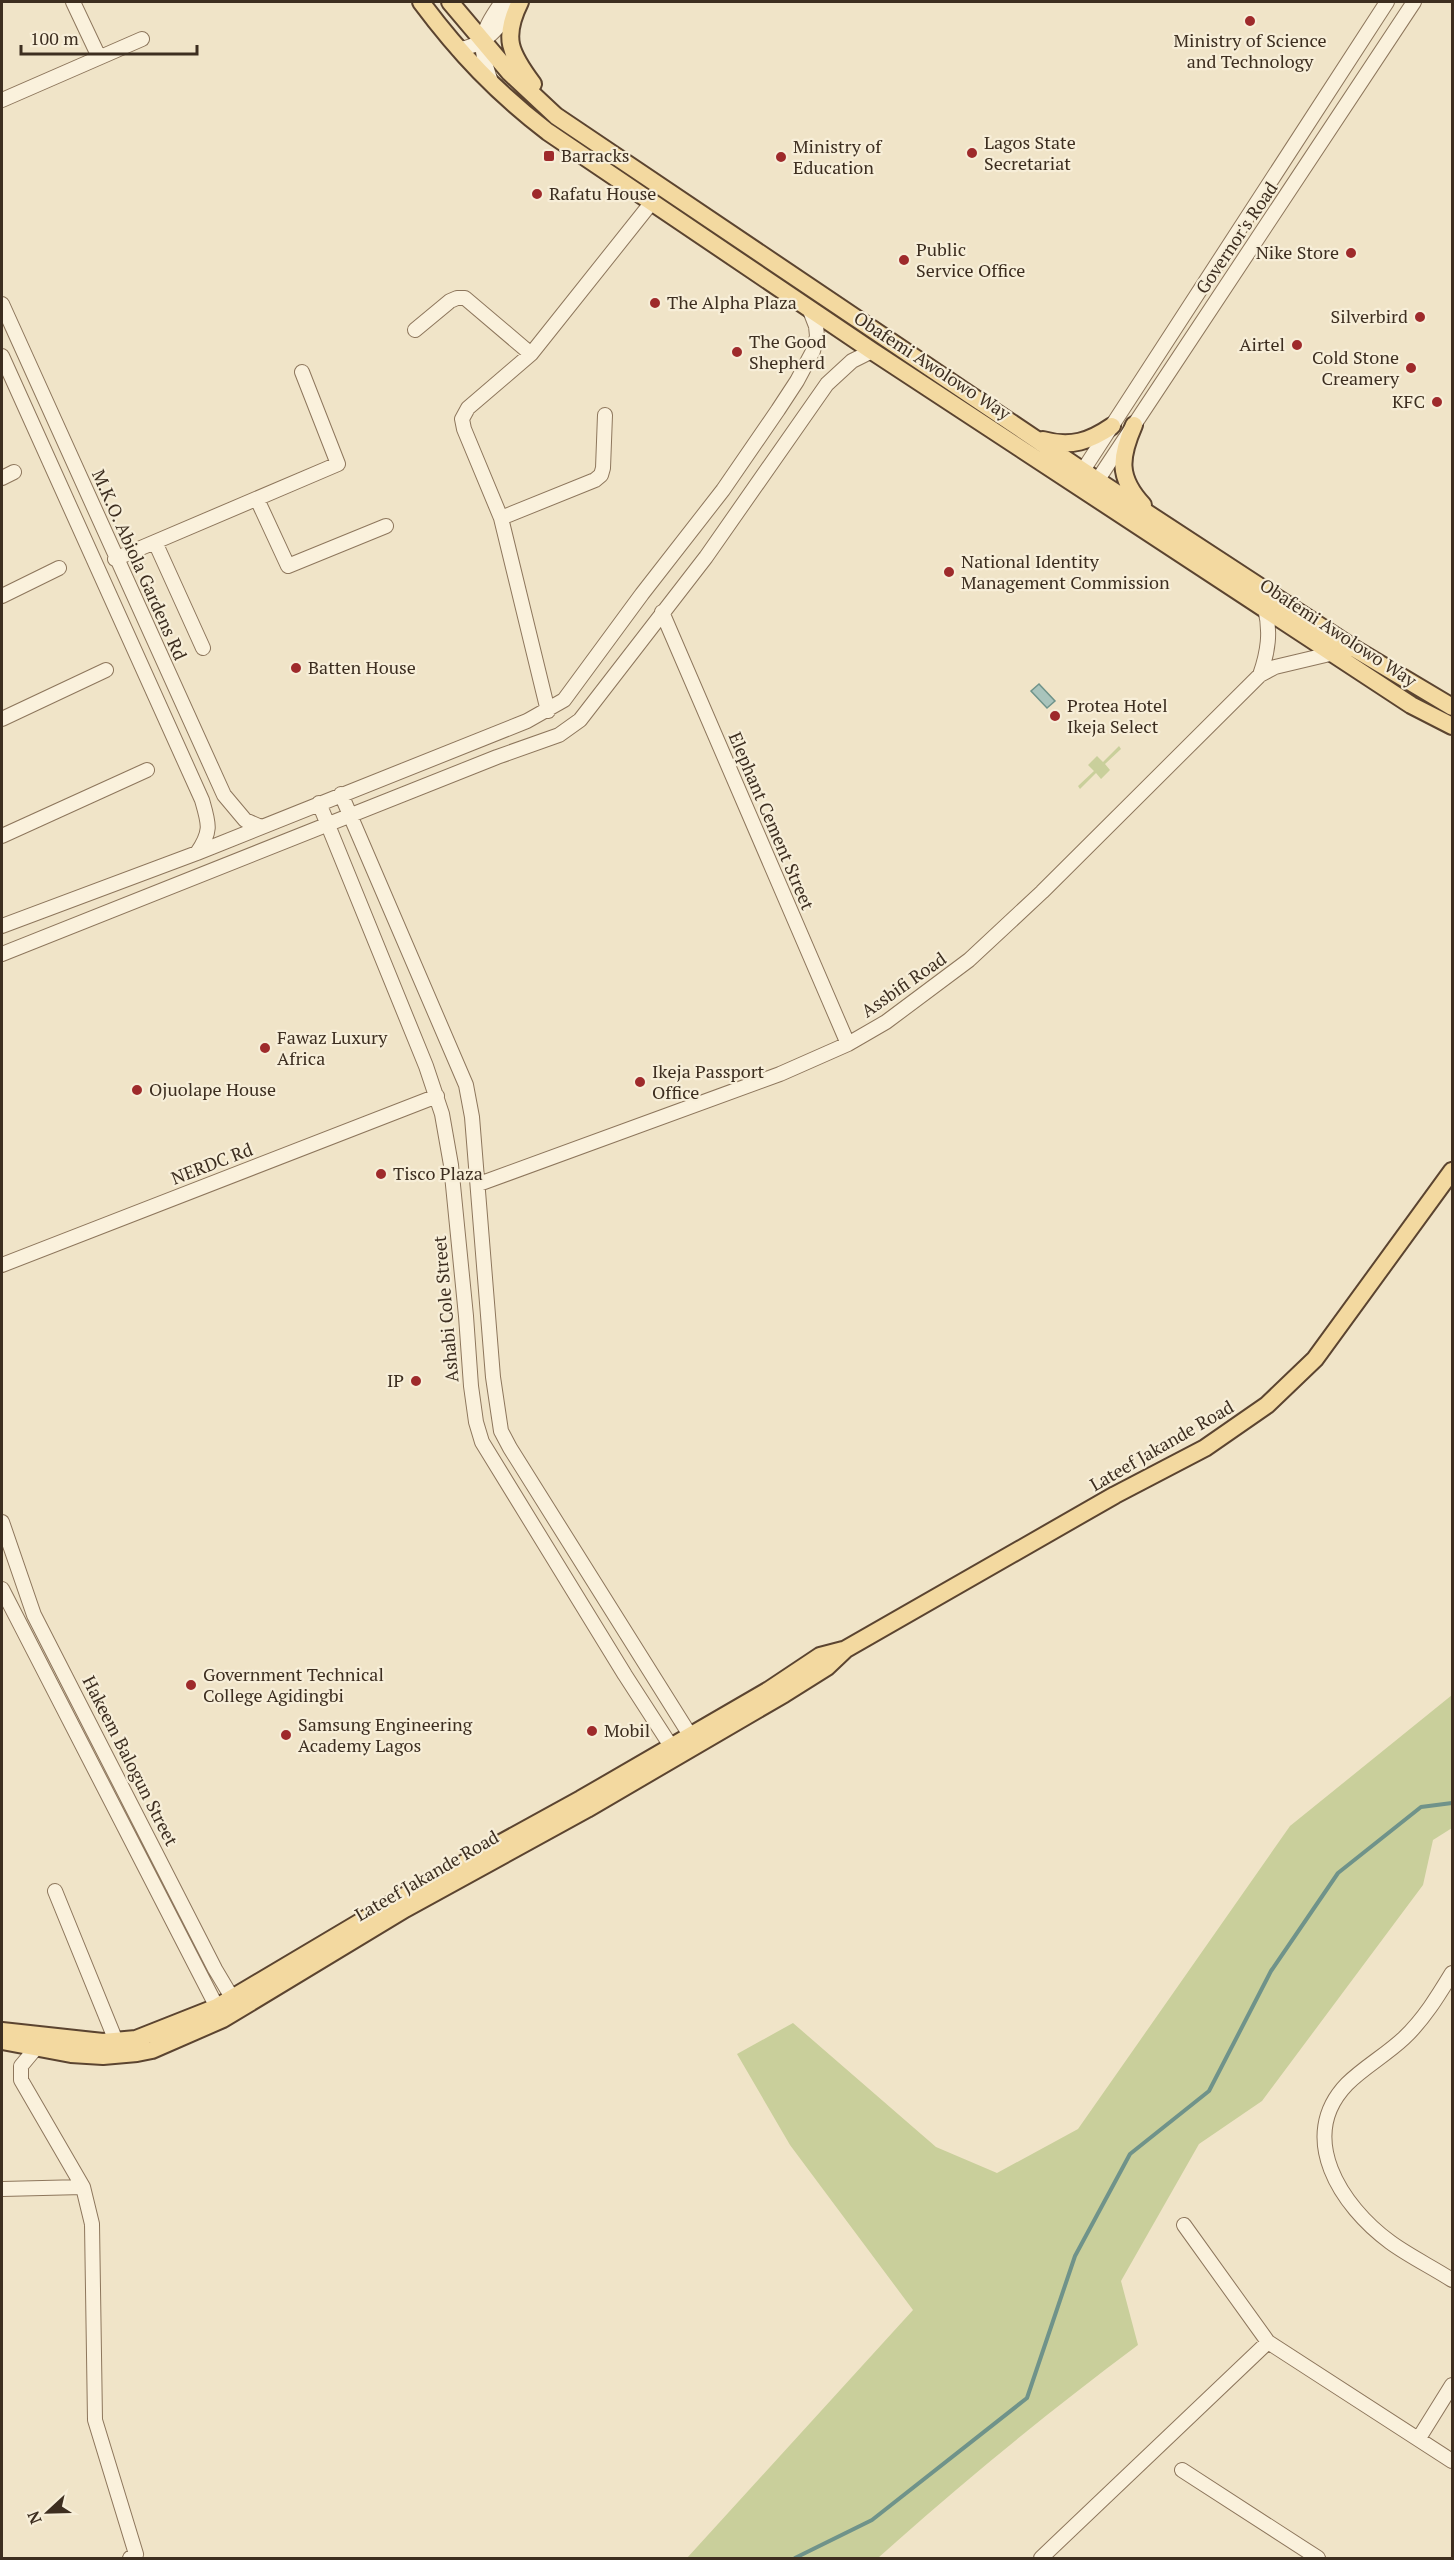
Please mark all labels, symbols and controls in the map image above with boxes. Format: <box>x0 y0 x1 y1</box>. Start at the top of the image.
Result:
marker: Ministry of Science and Technology <box>1243 14 1257 28</box>
scale bar <box>21 18 196 56</box>
text: 100 m <box>30 26 79 50</box>
place label: Ministry of Science and Technology <box>1173 28 1327 73</box>
place label: Lagos State Secretariat <box>984 130 1076 175</box>
place label: Ministry of Education <box>793 134 883 179</box>
place label: Barracks <box>561 143 630 167</box>
marker: Lagos State Secretariat <box>965 146 979 160</box>
marker: Barracks <box>542 149 556 163</box>
marker: Ministry of Education <box>774 150 788 164</box>
street label: Governor's Road <box>1190 177 1283 298</box>
place label: Rafatu House <box>549 181 656 205</box>
marker: Rafatu House <box>530 187 544 201</box>
place label: Public Service Office <box>916 237 1025 282</box>
place label: Nike Store <box>1256 240 1339 264</box>
marker: Nike Store <box>1344 246 1358 260</box>
marker: Public Service Office <box>897 253 911 267</box>
place label: The Alpha Plaza <box>667 290 797 314</box>
marker: The Alpha Plaza <box>648 296 662 310</box>
place label: Silverbird <box>1331 304 1408 328</box>
street label: Obafemi Awolowo Way <box>850 305 1016 425</box>
marker: Silverbird <box>1413 310 1427 324</box>
place label: The Good Shepherd <box>749 329 826 374</box>
place label: Airtel <box>1239 332 1285 356</box>
marker: Airtel <box>1290 338 1304 352</box>
marker: The Good Shepherd <box>730 345 744 359</box>
place label: Cold Stone Creamery <box>1312 345 1400 390</box>
marker: Cold Stone Creamery <box>1404 361 1418 375</box>
place label: KFC <box>1392 389 1425 413</box>
marker: KFC <box>1430 395 1444 409</box>
street label: M.K.O. Abiola Gardens Rd <box>87 466 193 664</box>
place label: National Identity Management Commission <box>961 549 1170 594</box>
marker: National Identity Management Commission <box>942 565 956 579</box>
street label: Obafemi Awolowo Way <box>1256 572 1422 692</box>
place label: Batten House <box>308 655 416 679</box>
marker: Batten House <box>289 661 303 675</box>
place label: Protea Hotel Ikeja Select <box>1067 693 1168 738</box>
marker: Protea Hotel Ikeja Select <box>1048 709 1062 723</box>
street label: Elephant Cement Street <box>724 728 820 914</box>
street label: Assbifi Road <box>856 946 951 1022</box>
place label: Fawaz Luxury Africa <box>277 1025 388 1070</box>
marker: Fawaz Luxury Africa <box>258 1041 272 1055</box>
place label: Ikeja Passport Office <box>652 1059 765 1104</box>
marker: Ikeja Passport Office <box>633 1075 647 1089</box>
place label: Ojuolape House <box>149 1077 276 1101</box>
marker: Ojuolape House <box>130 1083 144 1097</box>
street label: NERDC Rd <box>168 1137 256 1190</box>
place label: Tisco Plaza <box>393 1161 483 1185</box>
marker: Tisco Plaza <box>374 1167 388 1181</box>
street label: Ashabi Cole Street <box>427 1234 463 1384</box>
place label: IP <box>387 1368 404 1392</box>
marker: IP <box>409 1374 423 1388</box>
street label: Lateef Jakande Road <box>1085 1394 1238 1496</box>
place label: Government Technical College Agidingbi <box>203 1662 384 1707</box>
street label: Hakeem Balogun Street <box>78 1671 184 1850</box>
marker: Government Technical College Agidingbi <box>184 1678 198 1692</box>
place label: Samsung Engineering Academy Lagos <box>298 1712 473 1757</box>
place label: Mobil <box>604 1718 650 1742</box>
marker: Mobil <box>585 1724 599 1738</box>
marker: Samsung Engineering Academy Lagos <box>279 1728 293 1742</box>
street label: Lateef Jakande Road <box>350 1824 503 1926</box>
north arrow <box>18 2482 78 2542</box>
text: N <box>22 2508 47 2527</box>

